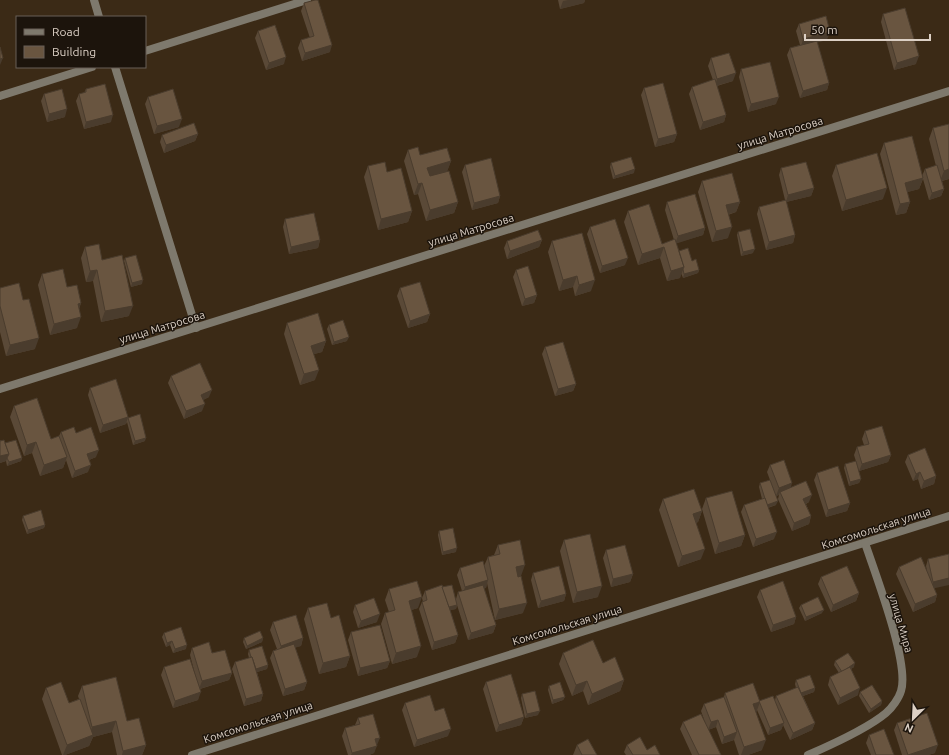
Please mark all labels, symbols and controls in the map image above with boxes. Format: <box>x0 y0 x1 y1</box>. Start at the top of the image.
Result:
legend <box>16 16 146 68</box>
scale bar <box>805 16 930 42</box>
text: 50 m <box>811 23 838 36</box>
text: Road <box>52 25 80 38</box>
text: Building <box>52 45 96 58</box>
street label: улица Матросова <box>736 114 824 152</box>
street label: улица Матросова <box>427 211 515 249</box>
street label: улица Матросова <box>118 308 206 346</box>
street label: Комсомольская улица <box>820 505 932 551</box>
street label: улица Мира <box>887 592 915 654</box>
street label: Комсомольская улица <box>511 603 623 647</box>
street label: Комсомольская улица <box>202 699 314 745</box>
north arrow <box>893 699 933 739</box>
text: N <box>903 721 915 735</box>

